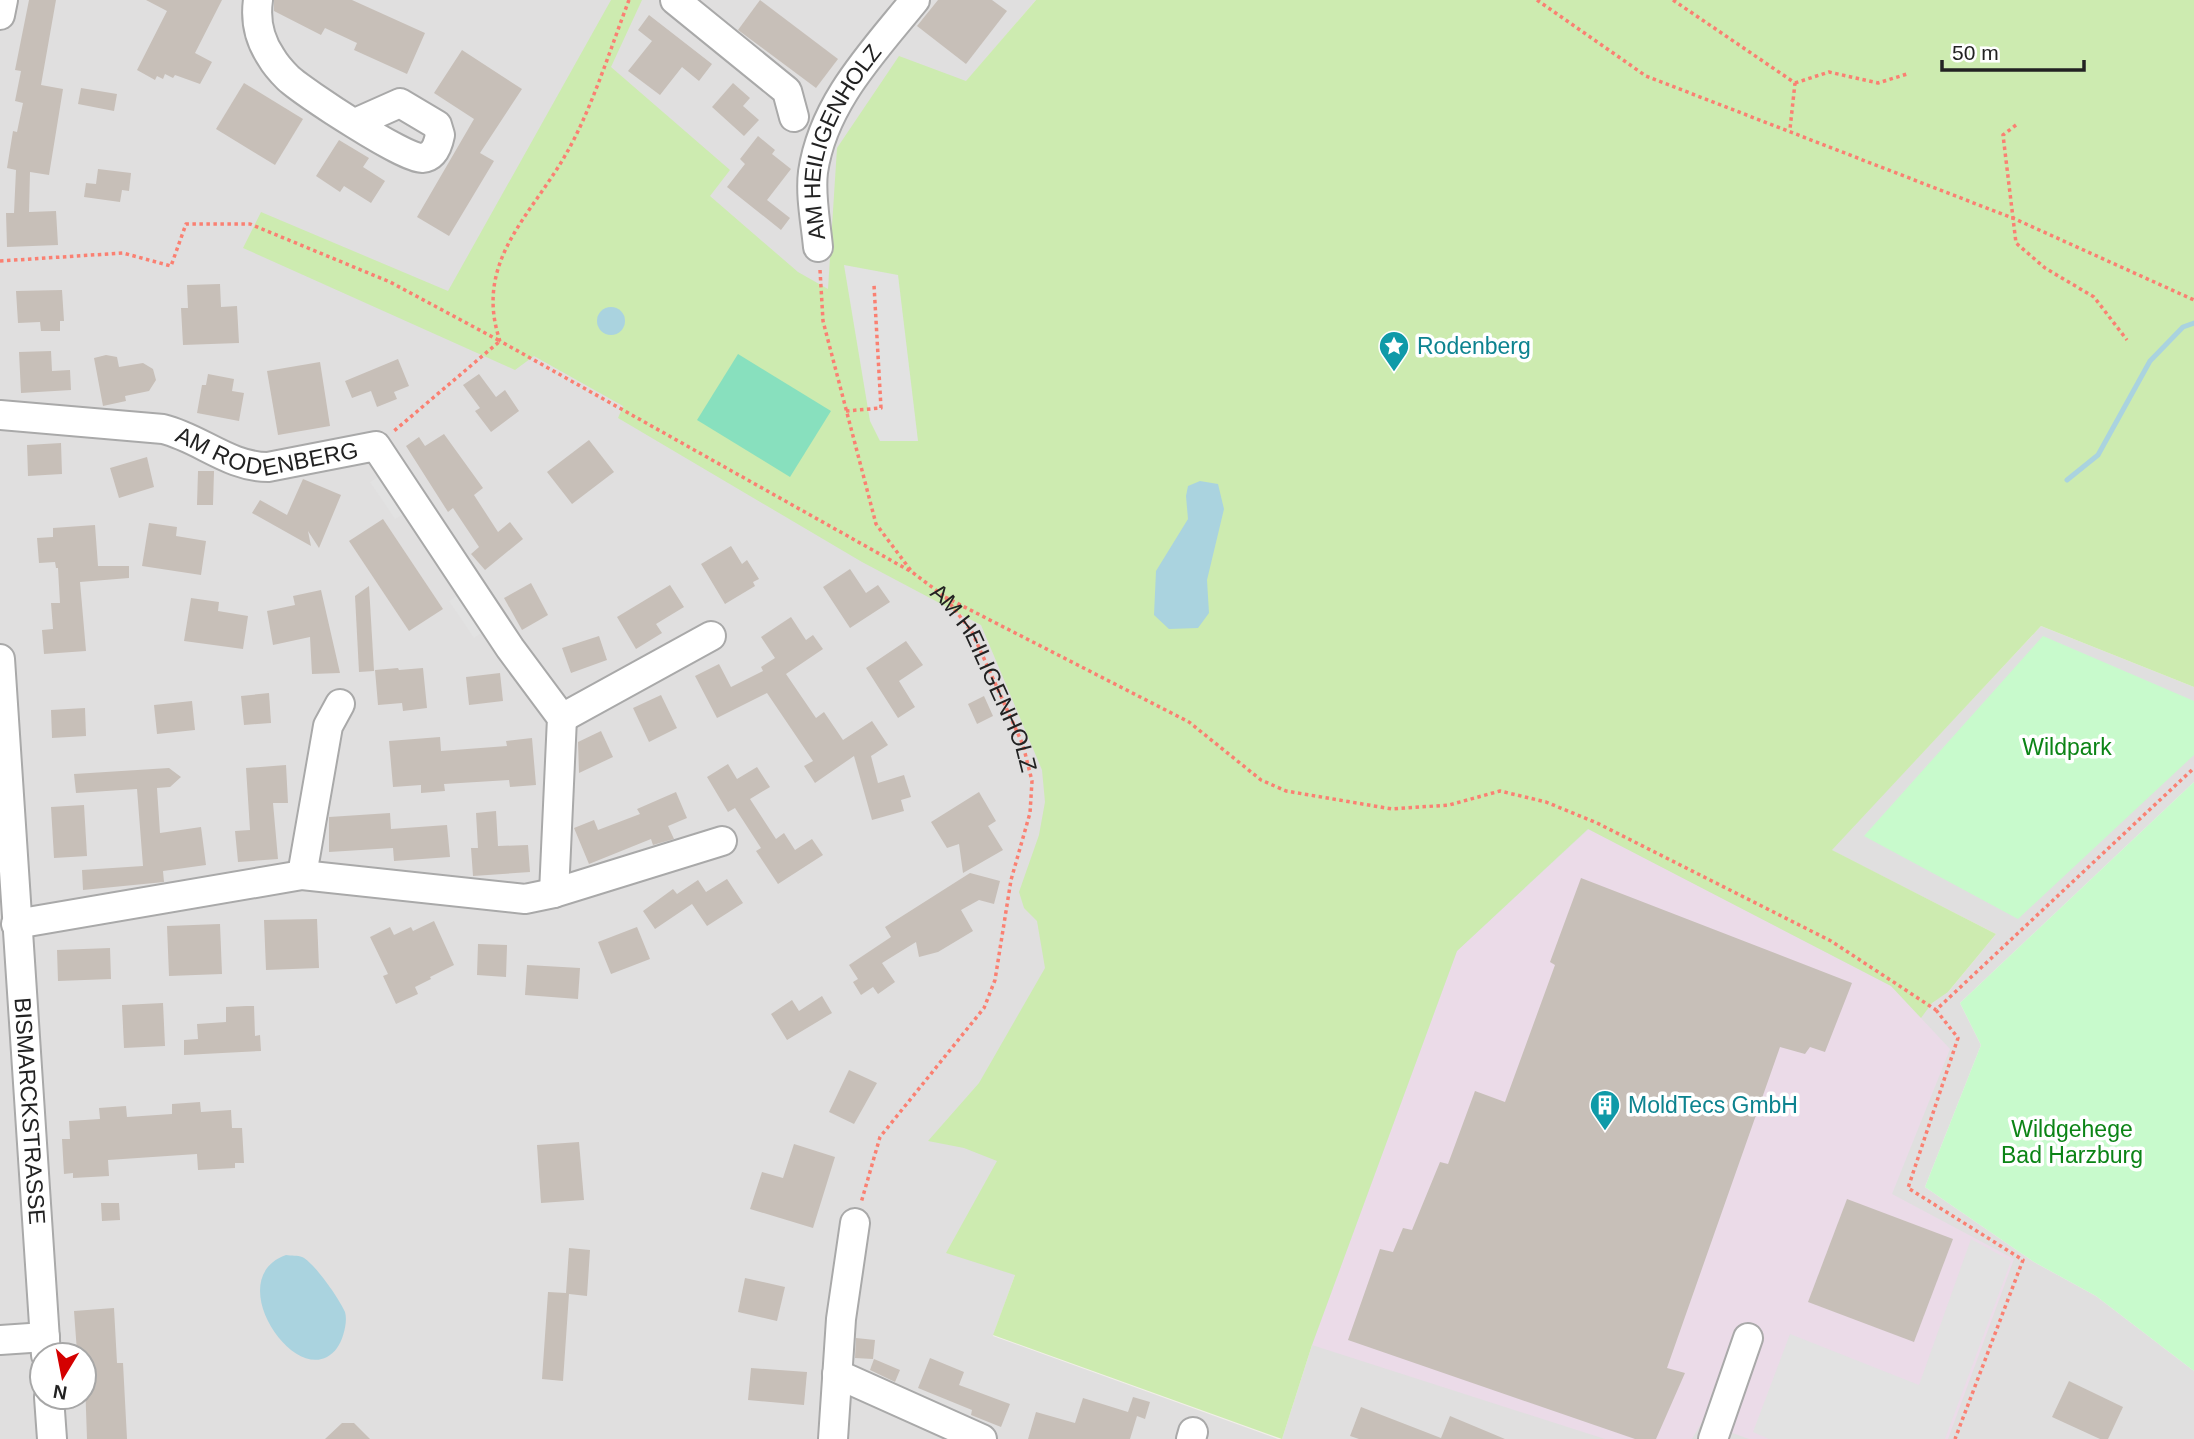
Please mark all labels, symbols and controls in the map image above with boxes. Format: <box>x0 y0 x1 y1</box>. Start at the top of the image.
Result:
scale bar <box>1942 28 2084 72</box>
street label: AM HEILIGENHOLZ <box>799 39 886 242</box>
text: 50 m <box>1952 41 1999 64</box>
place icon: Rodenberg <box>1377 329 1411 373</box>
place label: Rodenberg <box>1417 333 1531 359</box>
street label: AM RODENBERG <box>172 421 360 481</box>
street label: AM HEILIGENHOLZ <box>926 578 1042 775</box>
park label: Wildpark <box>2022 734 2112 760</box>
street label: BISMARCKSTRASSE <box>9 997 50 1225</box>
building icon: MoldTecs GmbH <box>1588 1088 1622 1132</box>
place label: MoldTecs GmbH <box>1628 1092 1798 1118</box>
park label: Wildgehege Bad Harzburg <box>2001 1116 2143 1168</box>
north arrow <box>28 1341 98 1411</box>
text: N <box>52 1381 69 1404</box>

